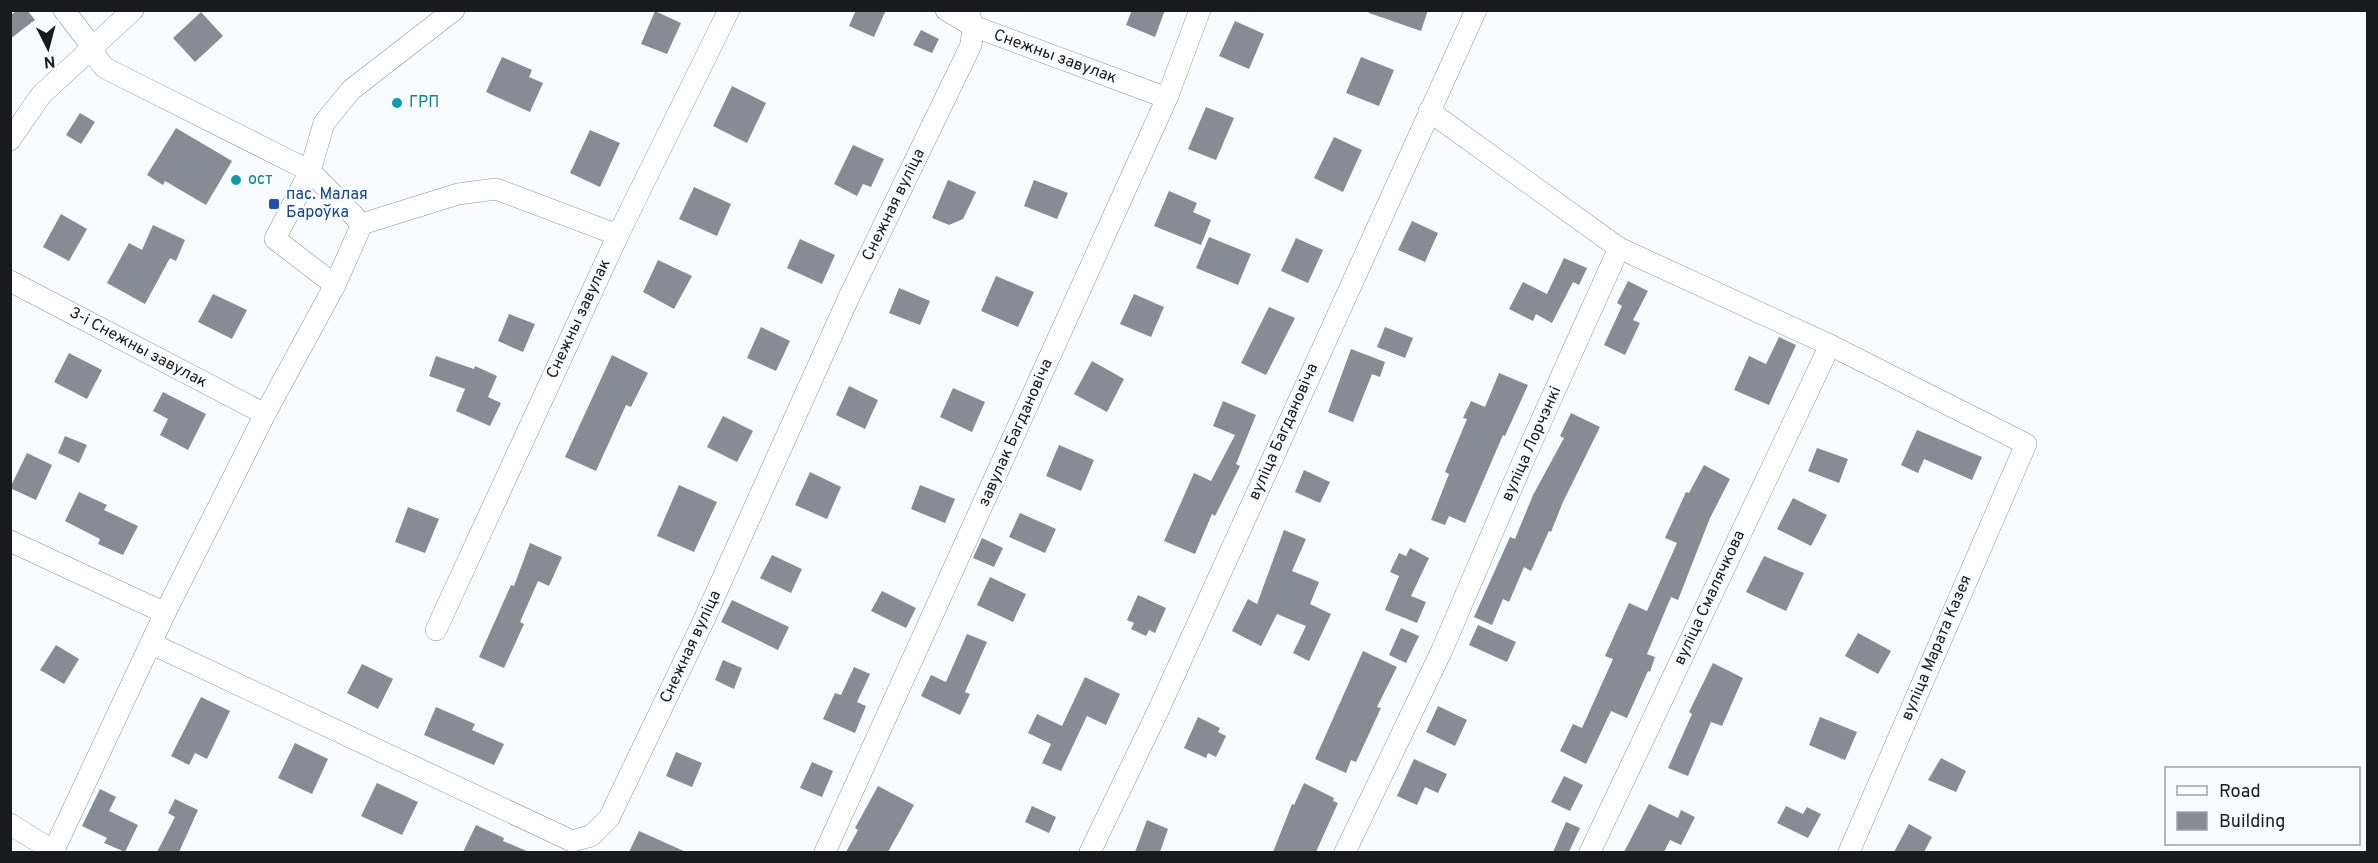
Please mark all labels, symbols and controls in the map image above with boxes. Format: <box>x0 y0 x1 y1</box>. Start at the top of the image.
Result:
north arrow <box>18 18 78 78</box>
street label: Снежны завулак <box>991 25 1119 89</box>
text: N <box>43 50 56 71</box>
place label: ГРП <box>409 93 439 113</box>
marker: ГРП <box>390 96 404 110</box>
street label: Снежная вуліца <box>858 146 930 264</box>
place label: ост <box>248 170 273 190</box>
marker: ост <box>229 173 243 187</box>
place label: пас. Малая Бароўка <box>286 185 368 223</box>
marker: пас. Малая Бароўка <box>267 197 281 211</box>
street label: Снежны завулак <box>543 256 615 382</box>
street label: 3-і Снежны завулак <box>66 303 210 393</box>
street label: завулак Багдановіча <box>974 356 1058 510</box>
street label: вуліца Багдановіча <box>1245 360 1323 504</box>
street label: вуліца Лорчэнкі <box>1498 383 1566 505</box>
street label: вуліца Смалячкова <box>1670 527 1750 669</box>
street label: вуліца Марата Казея <box>1897 572 1977 724</box>
street label: Снежная вуліца <box>656 587 726 707</box>
legend <box>2165 767 2360 845</box>
text: Road <box>2219 781 2261 804</box>
text: Building <box>2219 811 2285 834</box>

